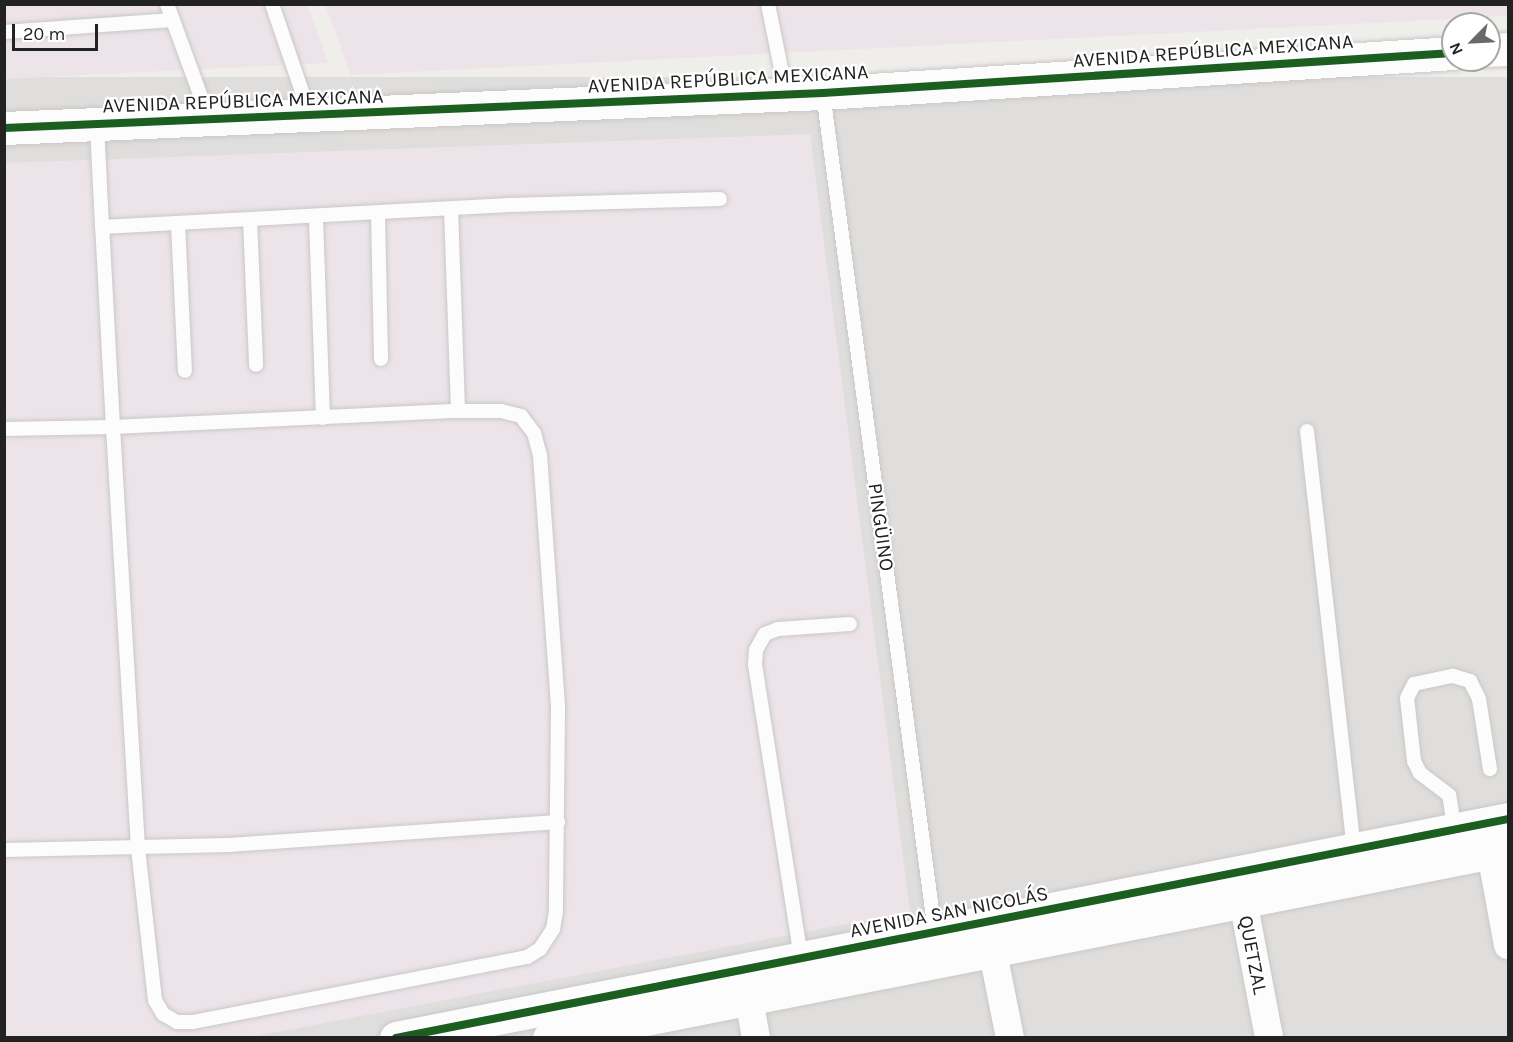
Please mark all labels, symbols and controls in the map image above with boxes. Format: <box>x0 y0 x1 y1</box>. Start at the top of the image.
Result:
scale bar <box>15 12 100 50</box>
north arrow <box>1441 12 1501 72</box>
text: 20 m <box>23 23 65 45</box>
street label: AVENIDA REPÚBLICA MEXICANA <box>1072 29 1354 73</box>
text: N <box>1445 40 1467 58</box>
street label: AVENIDA REPÚBLICA MEXICANA <box>587 60 869 98</box>
street label: AVENIDA REPÚBLICA MEXICANA <box>102 84 384 118</box>
street label: PINGÜINO <box>863 482 899 572</box>
street label: AVENIDA SAN NICOLÁS <box>848 881 1050 943</box>
street label: QUETZAL <box>1234 913 1272 997</box>

